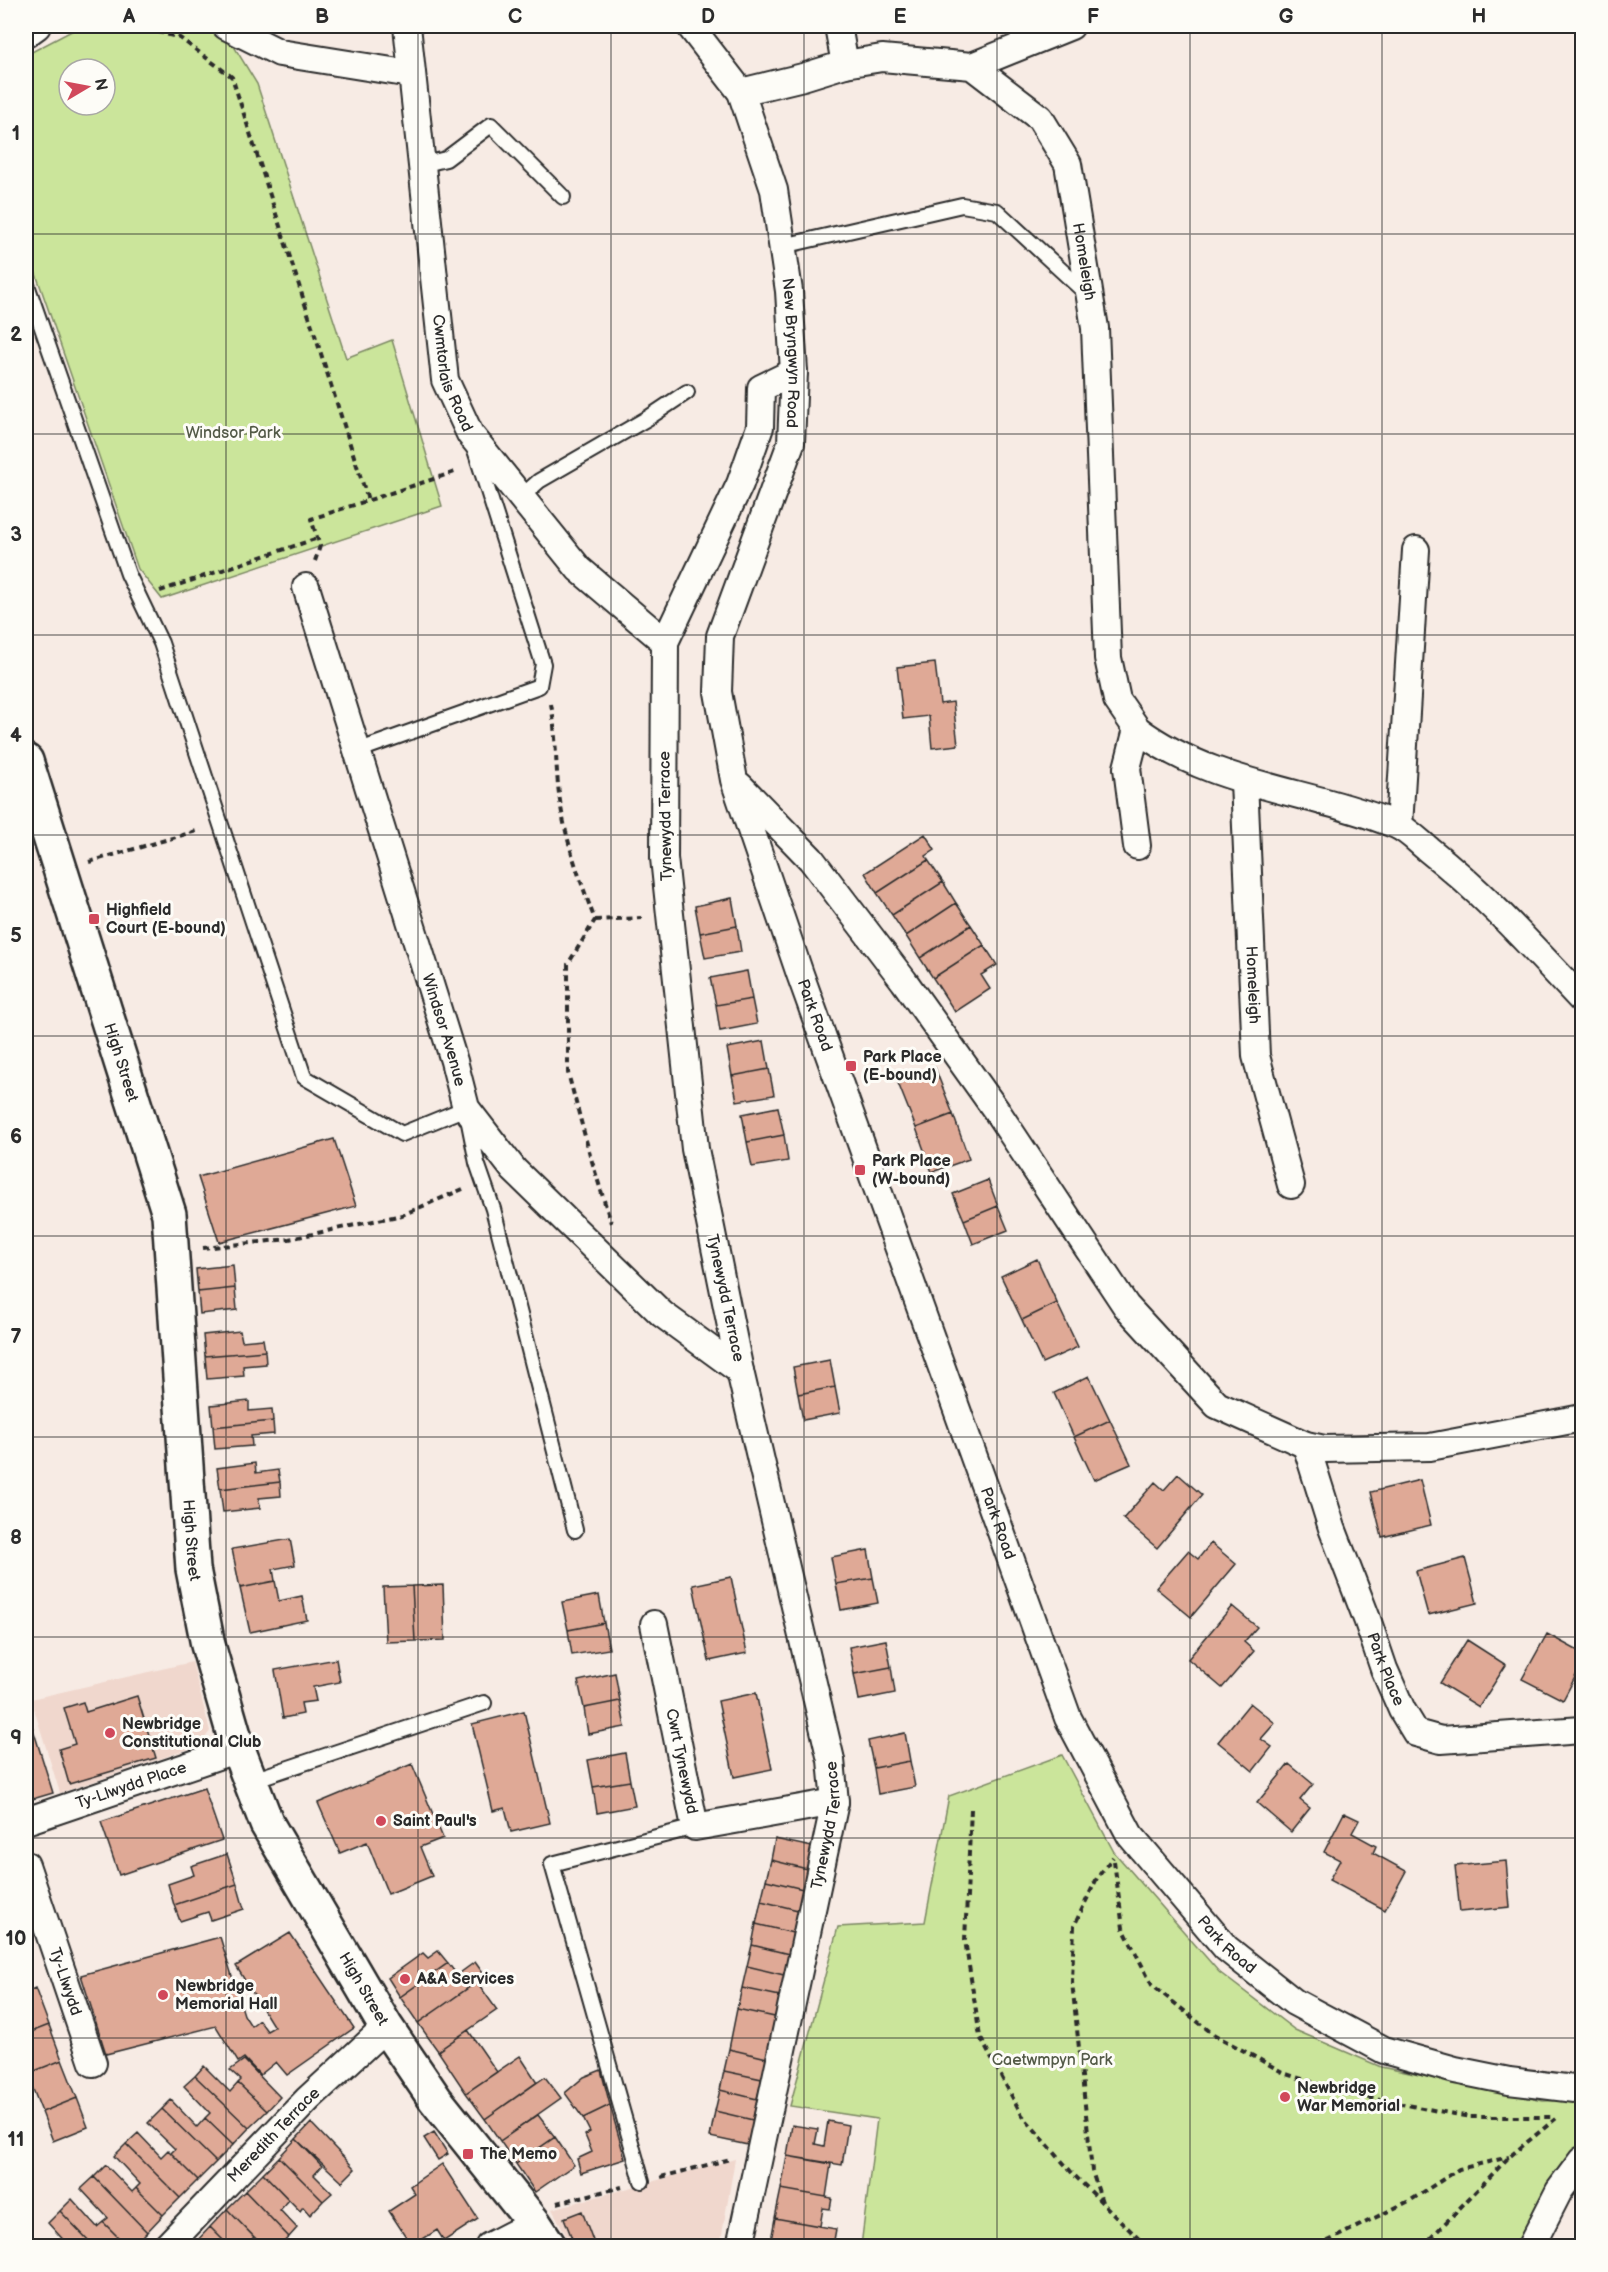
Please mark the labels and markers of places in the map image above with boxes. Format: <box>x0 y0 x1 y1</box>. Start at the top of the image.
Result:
place label: Highfield Court (E-bound) <box>106 901 226 938</box>
marker: Highfield Court (E-bound) <box>87 912 101 926</box>
place label: Park Place (E-bound) <box>863 1048 942 1085</box>
marker: Park Place (E-bound) <box>844 1059 858 1073</box>
place label: Park Place (W-bound) <box>872 1152 951 1189</box>
marker: Park Place (W-bound) <box>853 1163 867 1177</box>
place label: Newbridge Constitutional Club <box>122 1715 262 1752</box>
marker: Newbridge Constitutional Club <box>103 1726 117 1740</box>
place label: Saint Paul's <box>393 1812 477 1831</box>
marker: Saint Paul's <box>374 1814 388 1828</box>
place label: A&A Services <box>416 1970 514 1989</box>
marker: A&A Services <box>398 1972 412 1986</box>
place label: Newbridge Memorial Hall <box>175 1977 278 2014</box>
marker: Newbridge Memorial Hall <box>156 1988 170 2002</box>
place label: Newbridge War Memorial <box>1297 2079 1400 2116</box>
marker: Newbridge War Memorial <box>1278 2090 1292 2104</box>
place label: The Memo <box>480 2145 557 2164</box>
marker: The Memo <box>461 2147 475 2161</box>

